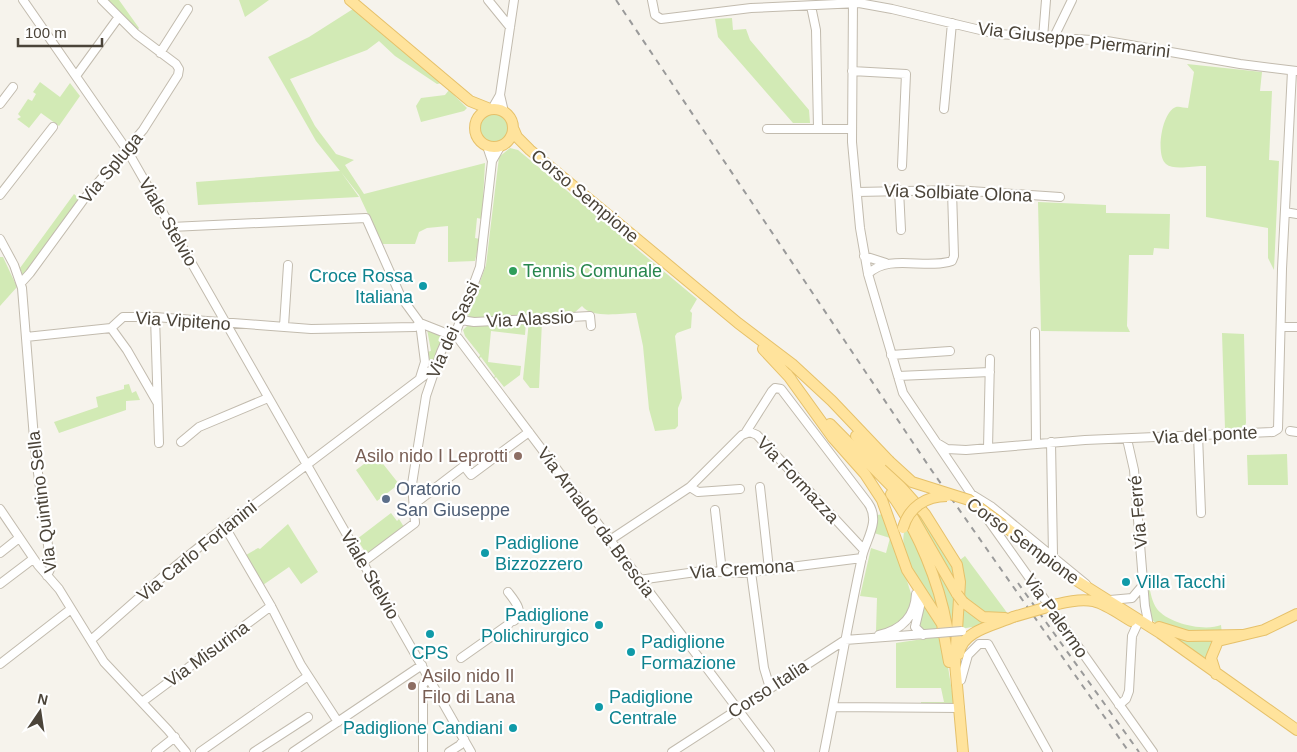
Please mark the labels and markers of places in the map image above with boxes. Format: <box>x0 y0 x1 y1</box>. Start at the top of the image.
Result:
place label: Tennis Comunale <box>523 261 662 281</box>
marker: Tennis Comunale <box>507 265 519 277</box>
place label: Croce Rossa Italiana <box>309 266 414 307</box>
marker: Croce Rossa Italiana <box>417 280 429 292</box>
place label: Asilo nido I Leprotti <box>355 446 508 466</box>
marker: Asilo nido I Leprotti <box>512 450 524 462</box>
place label: Oratorio San Giuseppe <box>396 479 510 520</box>
marker: Oratorio San Giuseppe <box>380 493 392 505</box>
place label: Padiglione Bizzozzero <box>495 533 583 574</box>
marker: Padiglione Bizzozzero <box>479 547 491 559</box>
place label: Villa Tacchi <box>1136 572 1225 592</box>
marker: Villa Tacchi <box>1120 576 1132 588</box>
place label: Padiglione Polichirurgico <box>481 605 589 646</box>
marker: Padiglione Polichirurgico <box>593 619 605 631</box>
marker: CPS <box>424 628 436 640</box>
place label: Padiglione Formazione <box>641 632 736 673</box>
place label: CPS <box>411 643 449 663</box>
marker: Padiglione Formazione <box>625 646 637 658</box>
place label: Asilo nido Il Filo di Lana <box>422 666 516 707</box>
marker: Asilo nido Il Filo di Lana <box>406 680 418 692</box>
place label: Padiglione Centrale <box>609 687 693 728</box>
marker: Padiglione Centrale <box>593 701 605 713</box>
place label: Padiglione Candiani <box>343 718 503 738</box>
marker: Padiglione Candiani <box>507 722 519 734</box>

